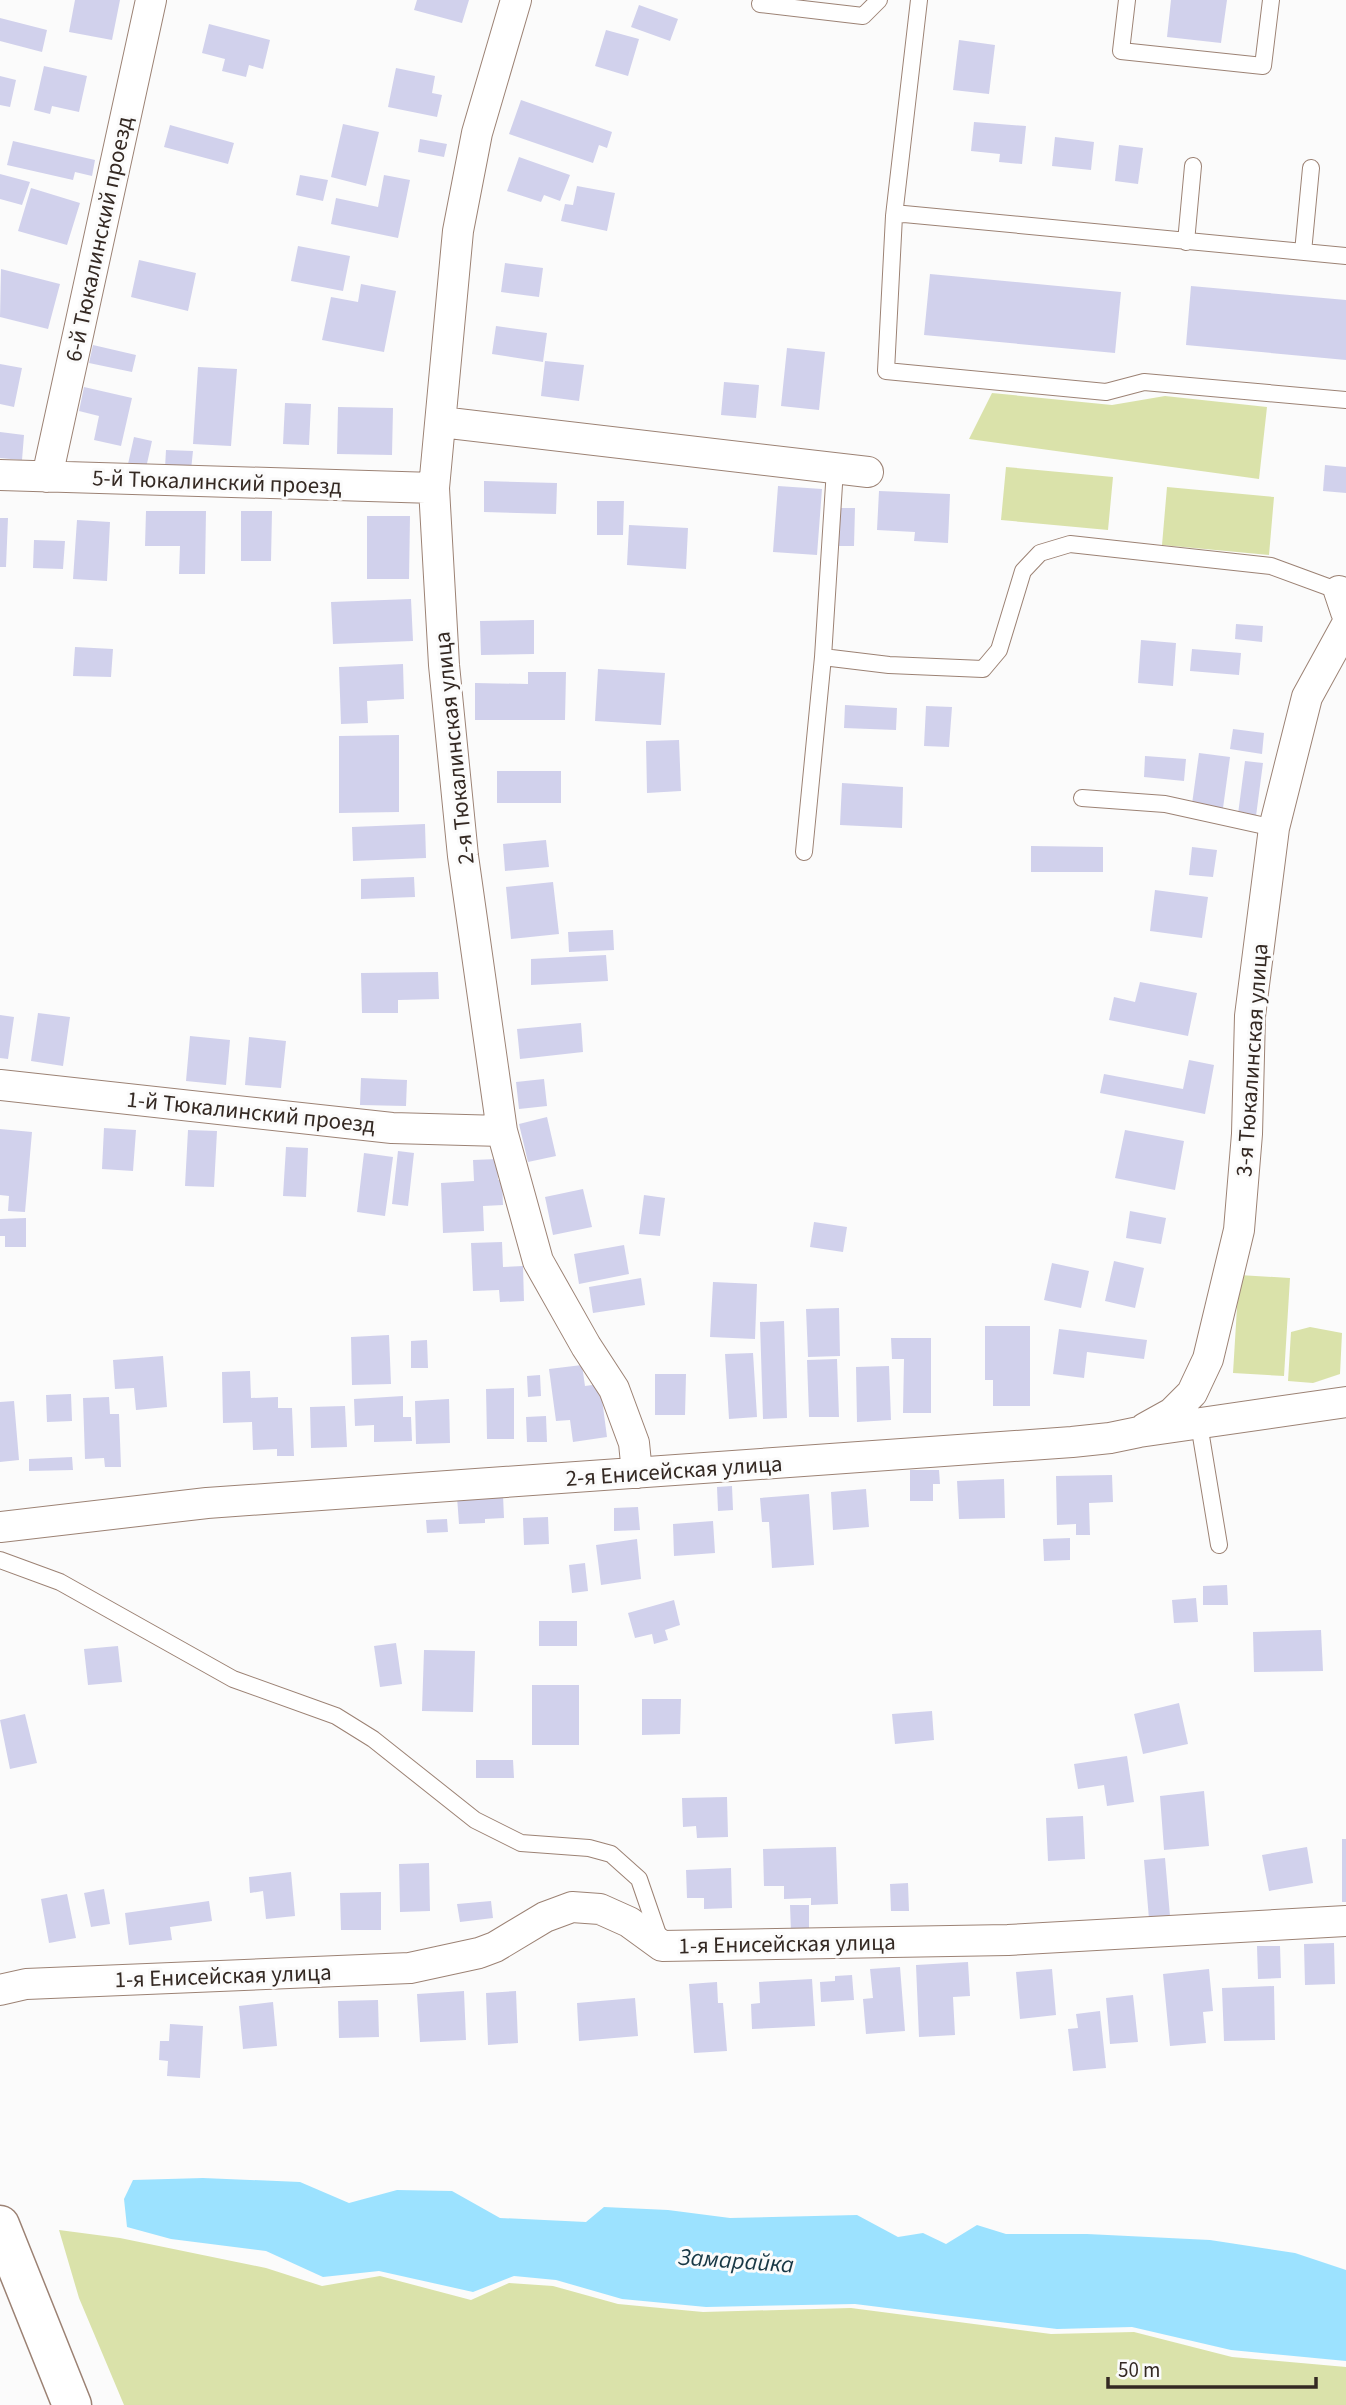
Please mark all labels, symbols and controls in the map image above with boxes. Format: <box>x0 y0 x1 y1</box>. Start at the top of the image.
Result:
street label: 6-й Тюкалинский проезд <box>57 113 141 365</box>
street label: 5-й Тюкалинский проезд <box>92 461 342 503</box>
street label: 2-я Тюкалинская улица <box>425 630 483 866</box>
street label: 3-я Тюкалинская улица <box>1227 942 1277 1178</box>
street label: 1-й Тюкалинский проезд <box>125 1083 377 1141</box>
street label: 2-я Енисейская улица <box>565 1447 783 1495</box>
street label: 1-я Енисейская улица <box>678 1926 896 1962</box>
street label: 1-я Енисейская улица <box>114 1956 332 1996</box>
water label: Замарайка <box>677 2239 795 2283</box>
scale bar <box>1108 2346 1316 2390</box>
text: 50 m <box>1118 2355 1160 2385</box>

